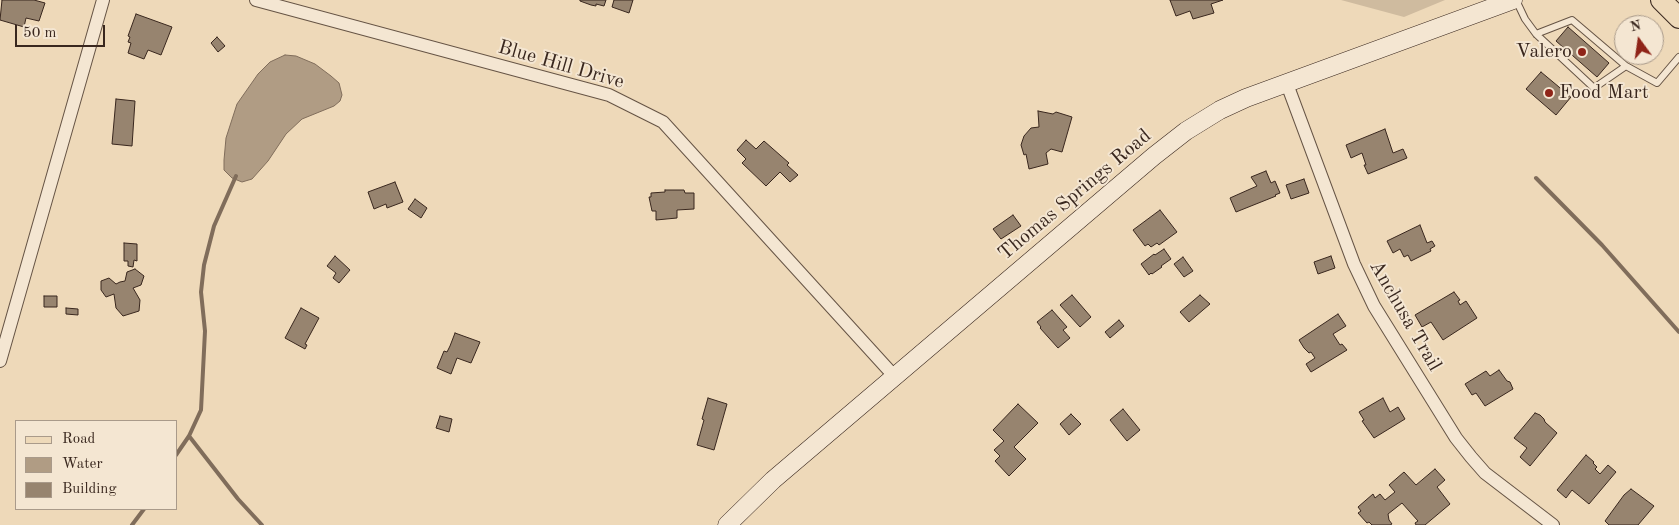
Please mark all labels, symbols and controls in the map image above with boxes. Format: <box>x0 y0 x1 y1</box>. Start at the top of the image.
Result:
scale bar <box>18 15 108 47</box>
north arrow <box>1614 15 1664 65</box>
text: N <box>1629 18 1642 35</box>
text: 50 m <box>23 26 57 41</box>
street label: Blue Hill Drive <box>495 36 627 94</box>
place label: Valero <box>1516 40 1572 64</box>
marker: Valero <box>1576 46 1588 58</box>
place label: Food Mart <box>1559 81 1649 105</box>
marker: Food Mart <box>1543 87 1555 99</box>
street label: Thomas Springs Road <box>994 124 1156 266</box>
street label: Anchusa Trail <box>1364 256 1446 376</box>
legend <box>15 420 178 510</box>
text: Road <box>62 432 95 447</box>
text: Water <box>62 457 103 472</box>
text: Building <box>62 482 117 497</box>

